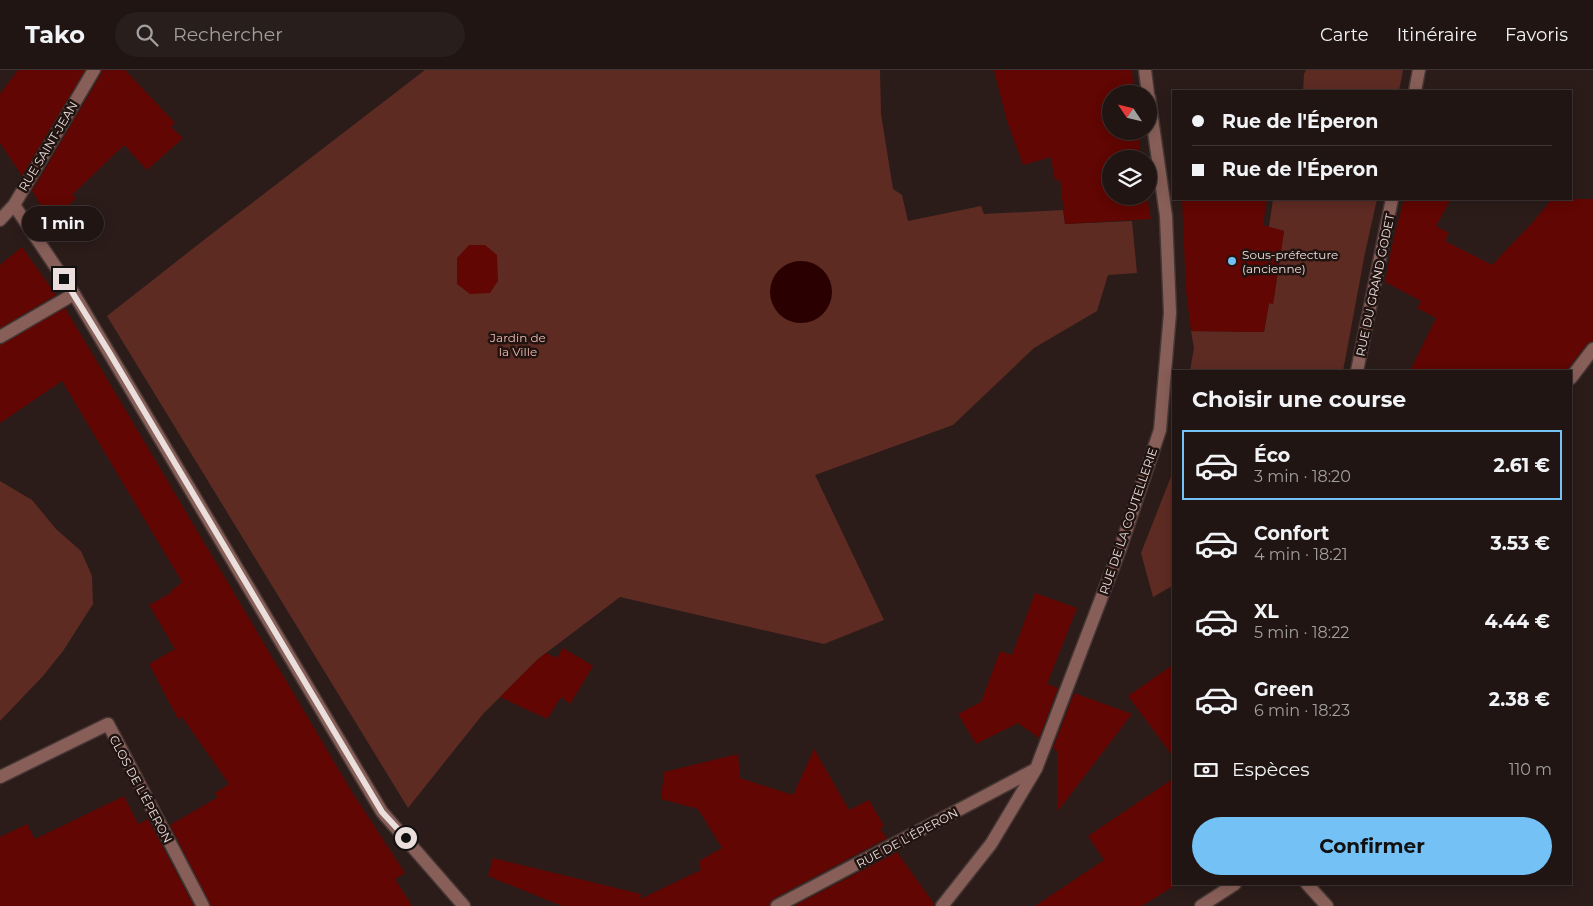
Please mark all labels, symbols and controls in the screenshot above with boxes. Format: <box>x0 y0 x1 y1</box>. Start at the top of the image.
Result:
search box <box>115 12 465 57</box>
text: Tako <box>25 20 85 49</box>
icon: search <box>133 21 161 49</box>
text: Rechercher <box>173 23 283 46</box>
text: Carte <box>1320 24 1369 46</box>
text: Itinéraire <box>1397 24 1477 46</box>
text: Favoris <box>1505 24 1568 46</box>
north arrow <box>1102 85 1158 140</box>
map controls <box>1102 85 1157 205</box>
street label: RUE SAINT-JEAN <box>15 98 81 194</box>
text: Rue de l'Éperon <box>1222 110 1378 133</box>
button: layers <box>1102 150 1157 205</box>
text: Rue de l'Éperon <box>1222 158 1378 181</box>
callout: 1 min <box>23 206 105 242</box>
street label: RUE DU GRAND GODET <box>1353 212 1397 358</box>
text: 1 min <box>41 214 85 233</box>
place label: Sous-préfecture (ancienne) <box>1242 247 1338 276</box>
marker: Sous-préfecture (ancienne) <box>1226 255 1238 267</box>
route end <box>53 268 75 290</box>
park label: Jardin de la Ville <box>489 330 546 359</box>
text: Choisir une course <box>1192 386 1406 413</box>
icon: car <box>1194 443 1239 488</box>
text: Éco <box>1254 444 1290 467</box>
street label: RUE DE LA COUTELLERIE <box>1096 446 1160 596</box>
text: 2.61 € <box>1494 454 1550 477</box>
text: 3 min · 18:20 <box>1254 467 1351 486</box>
icon: car <box>1194 521 1239 566</box>
text: Confort <box>1254 522 1329 545</box>
text: 3.53 € <box>1491 532 1550 555</box>
text: 4 min · 18:21 <box>1254 545 1348 564</box>
icon: car <box>1194 599 1239 644</box>
text: XL <box>1254 600 1279 623</box>
text: 4.44 € <box>1485 610 1550 633</box>
text: 5 min · 18:22 <box>1254 623 1349 642</box>
icon: car <box>1194 677 1239 722</box>
text: Green <box>1254 678 1314 701</box>
text: 2.38 € <box>1489 688 1550 711</box>
text: 6 min · 18:23 <box>1254 701 1350 720</box>
street label: CLOS DE L'ÉPERON <box>106 733 176 845</box>
icon: cash <box>1192 756 1220 784</box>
text: Espèces <box>1232 758 1309 781</box>
text: 110 m <box>1509 760 1552 779</box>
street label: RUE DE L'ÉPERON <box>854 805 960 871</box>
button: Confirmer <box>1192 817 1552 875</box>
route start <box>395 827 417 849</box>

